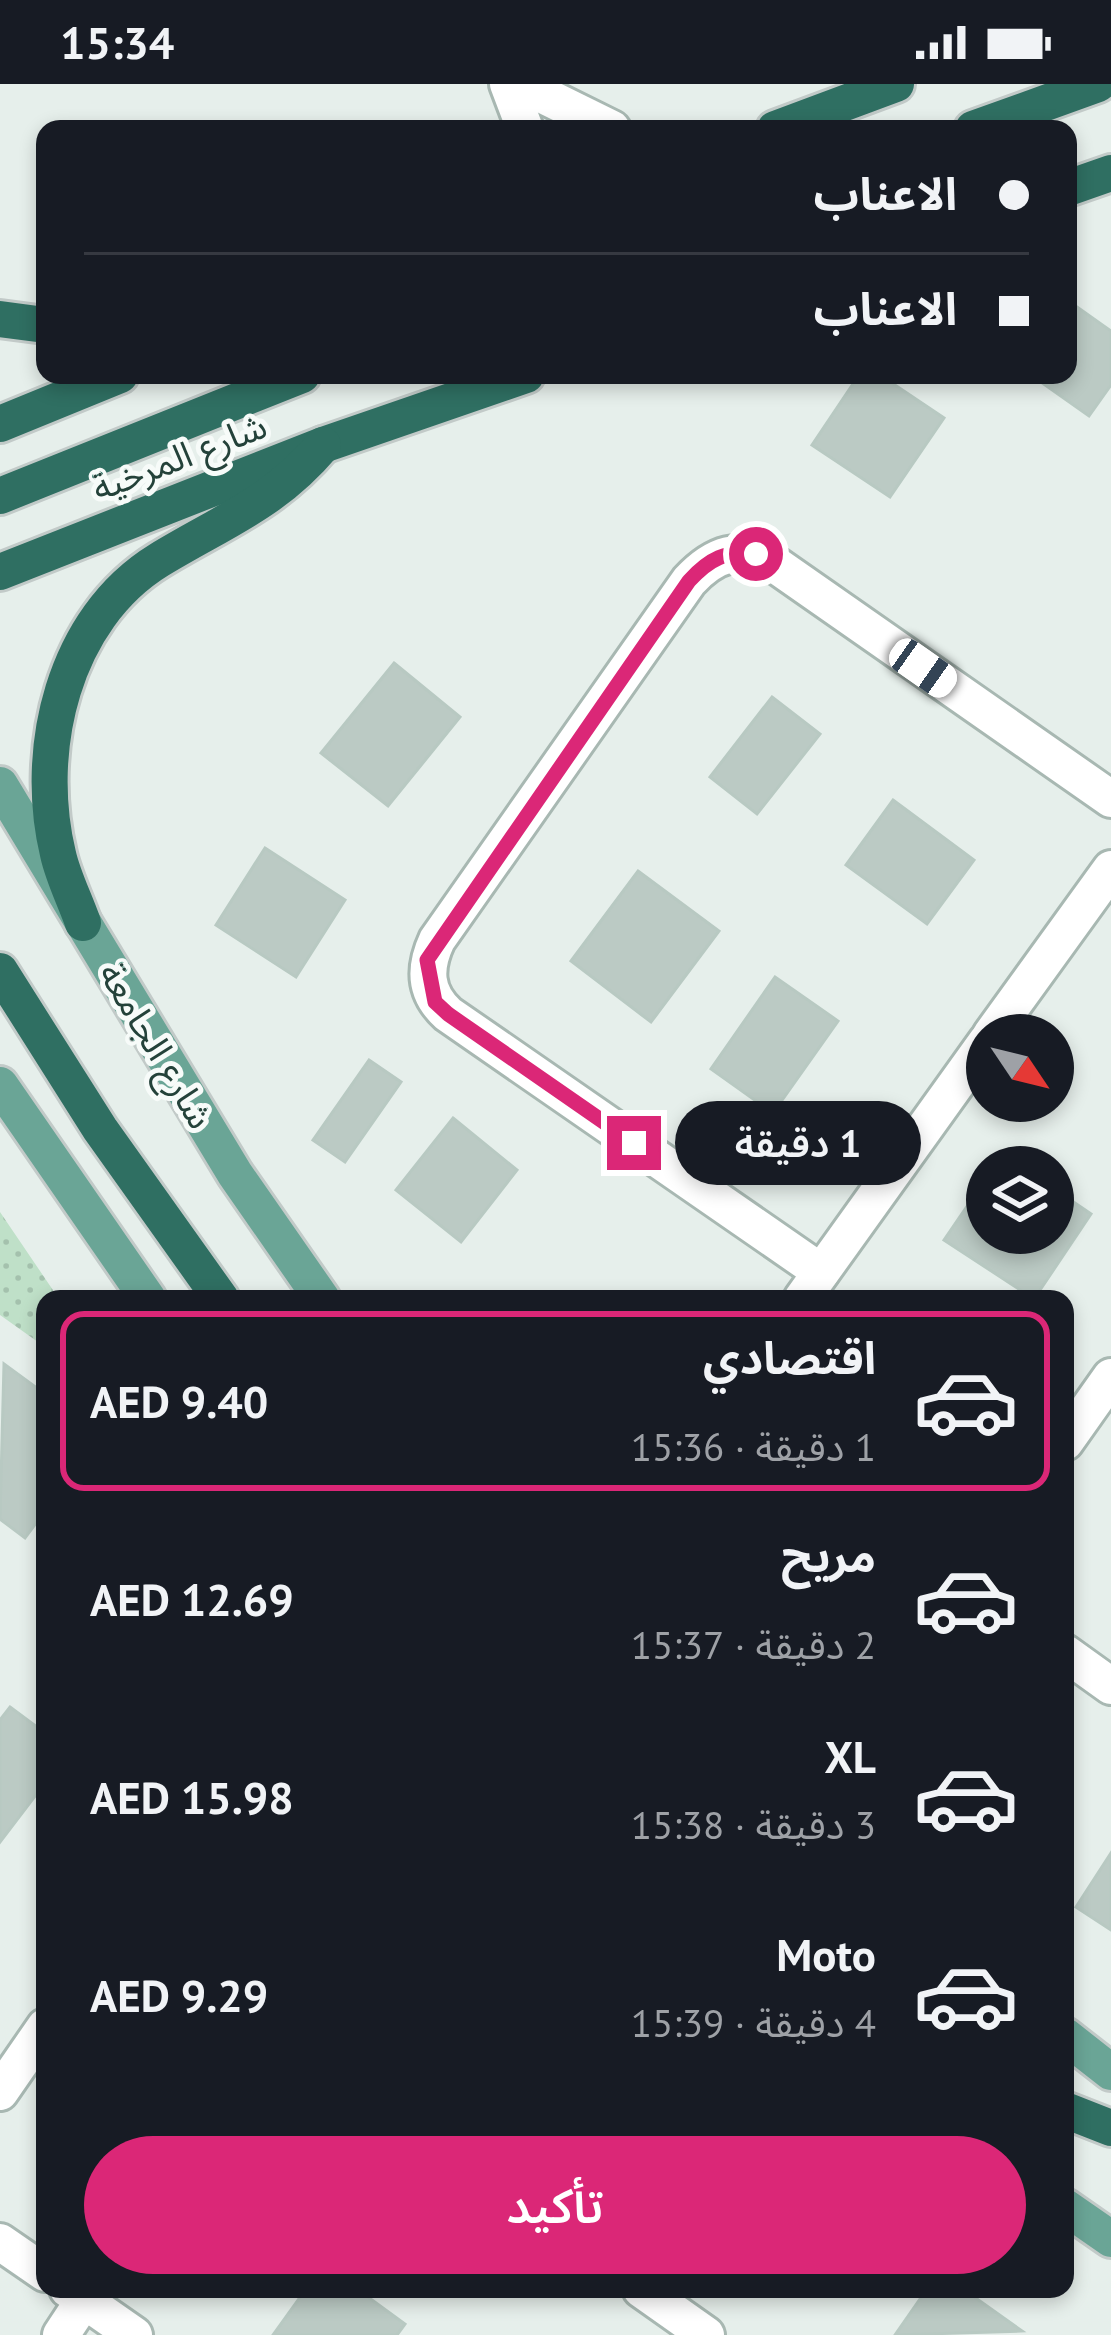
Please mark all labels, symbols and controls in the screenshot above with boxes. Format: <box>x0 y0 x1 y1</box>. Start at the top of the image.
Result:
text: 15:34 <box>60 13 174 71</box>
text: الاعناب <box>814 164 957 222</box>
text: الاعناب <box>814 279 957 337</box>
street label: شارع المرخية <box>85 401 274 515</box>
route start <box>729 527 783 581</box>
car <box>883 633 963 703</box>
street label: شارع الجامعة <box>85 953 225 1139</box>
north arrow <box>966 1014 1074 1122</box>
map controls <box>966 1014 1074 1254</box>
callout: 1 دقيقة <box>676 1101 922 1185</box>
route end <box>607 1116 661 1170</box>
text: 1 دقيقة <box>735 1117 861 1168</box>
button: layers <box>966 1146 1074 1254</box>
text: اقتصادي <box>703 1328 876 1386</box>
icon: car <box>912 1347 1020 1455</box>
text: AED 9.40 <box>90 1372 268 1430</box>
text: 1 دقيقة · 15:36 <box>631 1421 876 1472</box>
text: مريح <box>781 1526 876 1584</box>
icon: car <box>912 1545 1020 1653</box>
text: AED 12.69 <box>90 1570 294 1628</box>
text: 2 دقيقة · 15:37 <box>631 1619 876 1670</box>
text: XL <box>824 1727 876 1785</box>
icon: car <box>912 1743 1020 1851</box>
text: AED 15.98 <box>90 1768 294 1826</box>
text: 3 دقيقة · 15:38 <box>631 1799 876 1850</box>
text: Moto <box>776 1925 876 1983</box>
icon: car <box>912 1941 1020 2049</box>
text: AED 9.29 <box>90 1966 268 2024</box>
text: 4 دقيقة · 15:39 <box>631 1997 876 2048</box>
button: تأكيد <box>84 2136 1026 2274</box>

